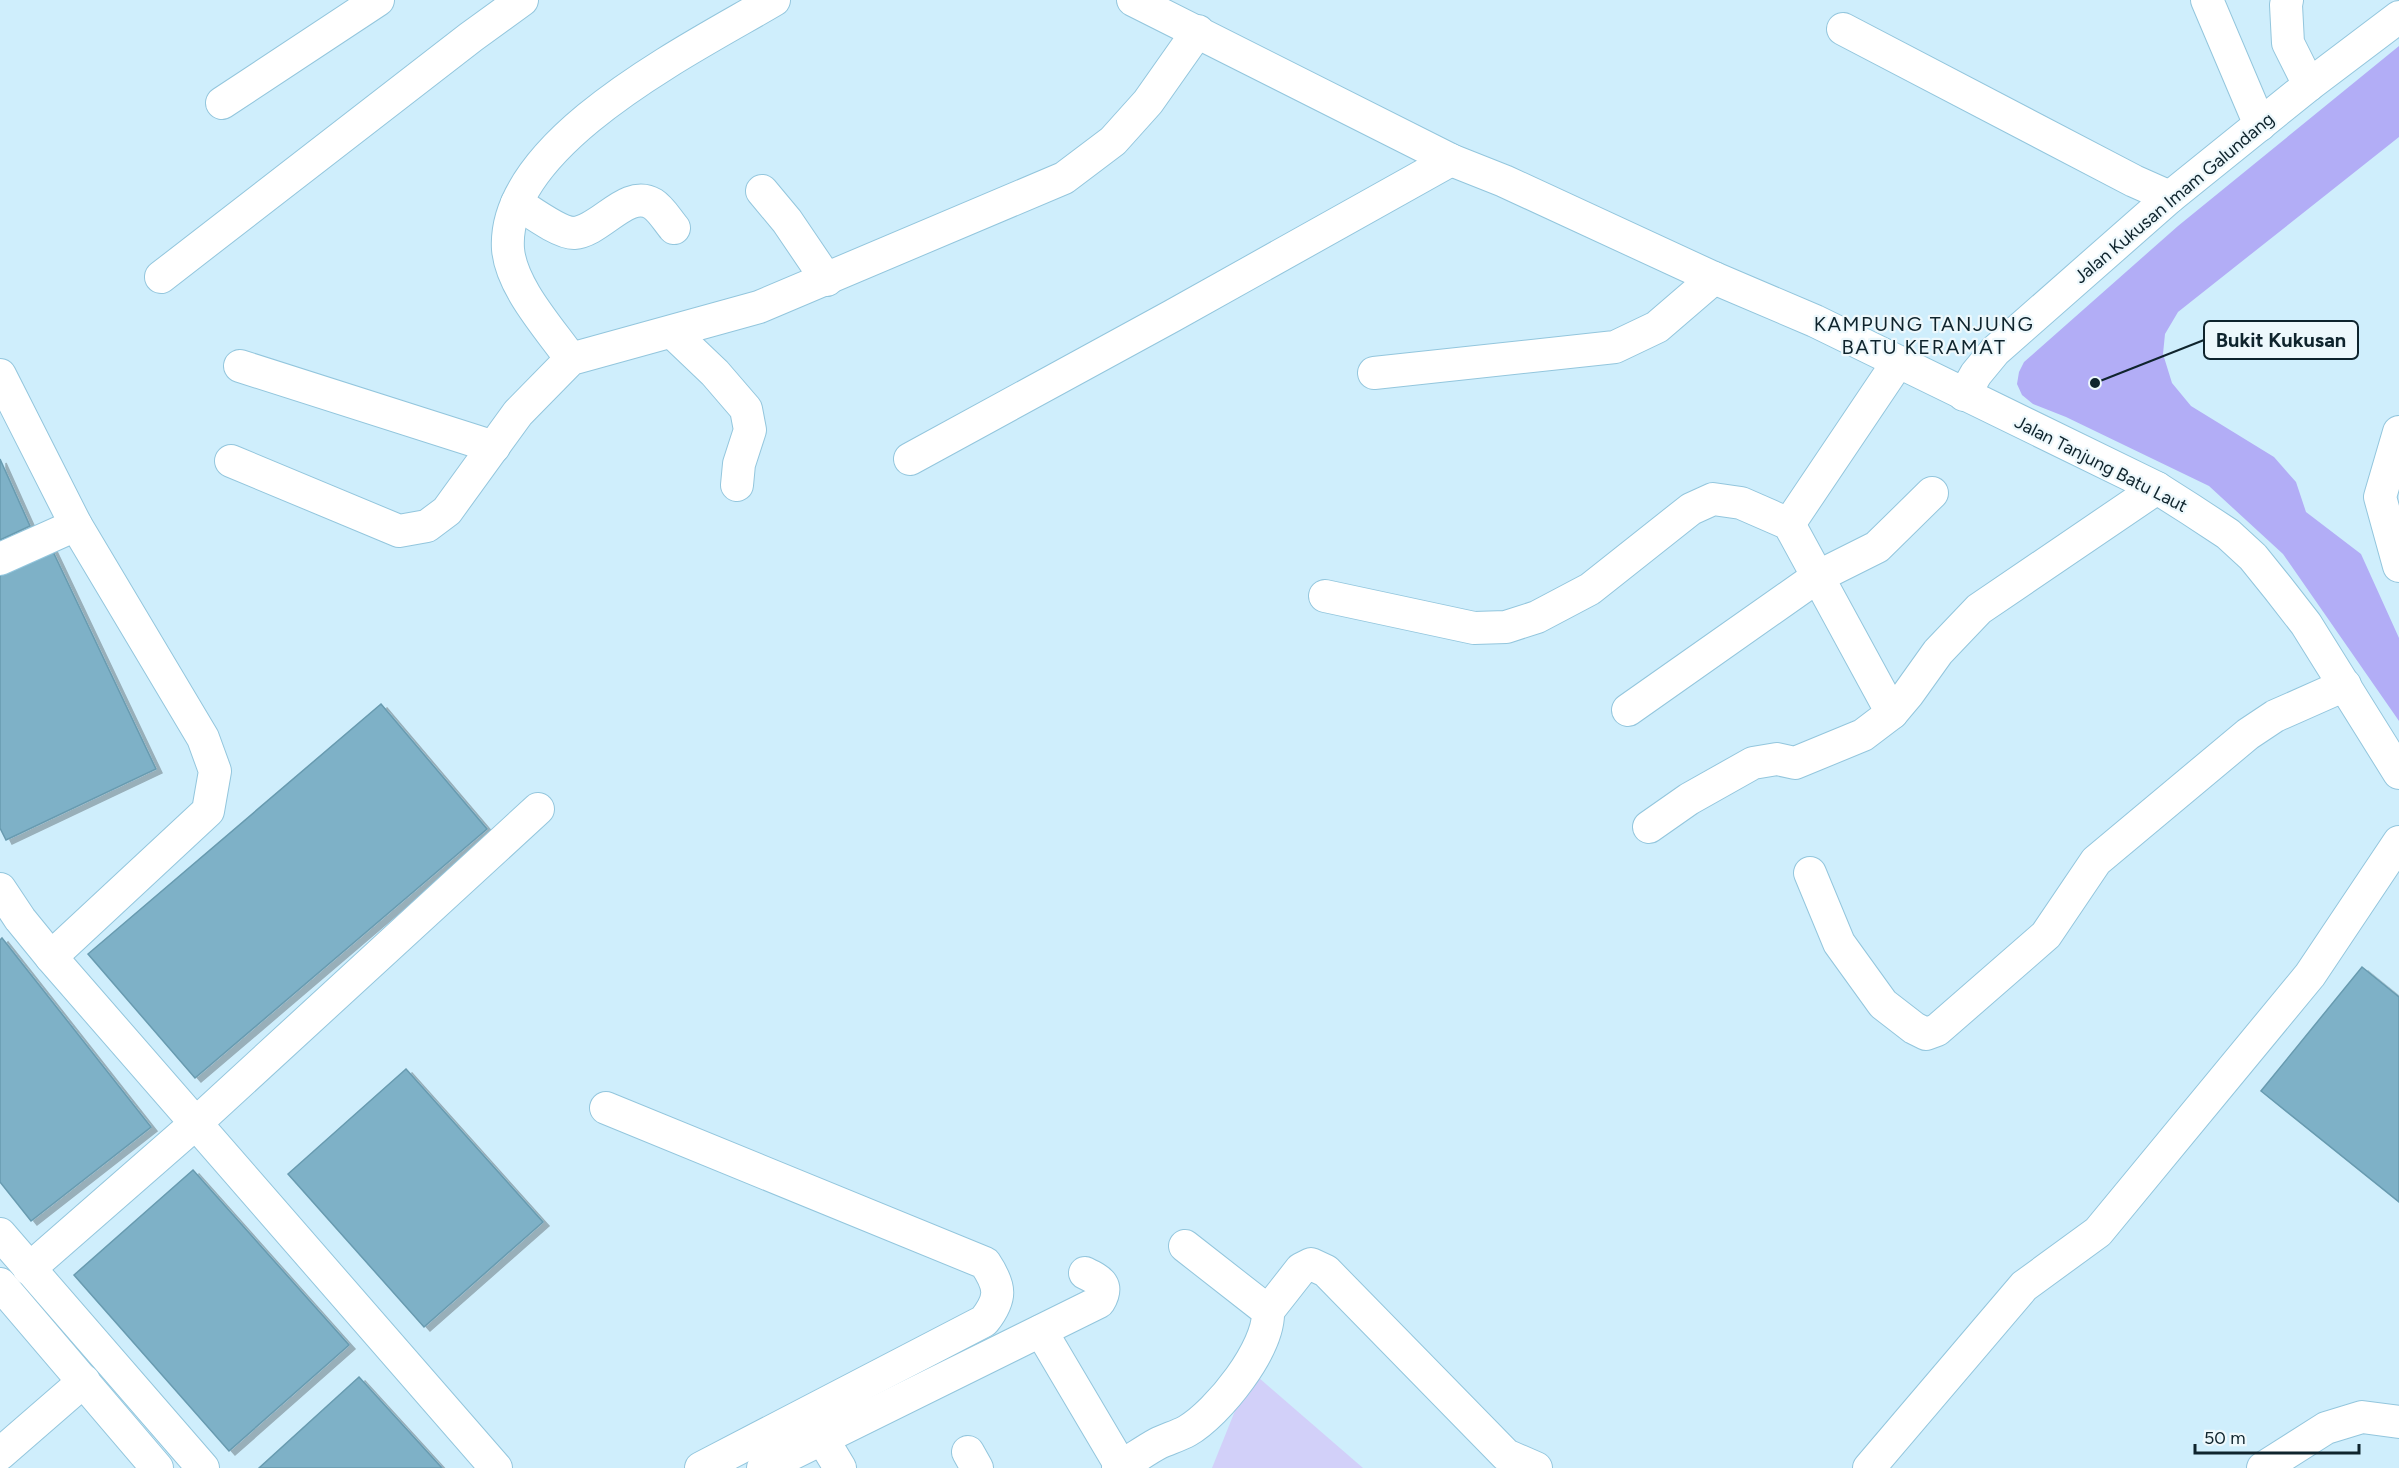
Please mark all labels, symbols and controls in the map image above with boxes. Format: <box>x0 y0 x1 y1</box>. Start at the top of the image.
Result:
street label: Jalan Kukusan Imam Galundang <box>2070 108 2278 288</box>
district label: KAMPUNG TANJUNG BATU KERAMAT <box>1814 312 2034 359</box>
callout: Bukit Kukusan <box>2204 321 2358 359</box>
text: Bukit Kukusan <box>2216 328 2346 352</box>
street label: Jalan Tanjung Batu Laut <box>2011 411 2191 517</box>
scale bar <box>2195 1417 2358 1455</box>
text: 50 m <box>2204 1427 2246 1449</box>

